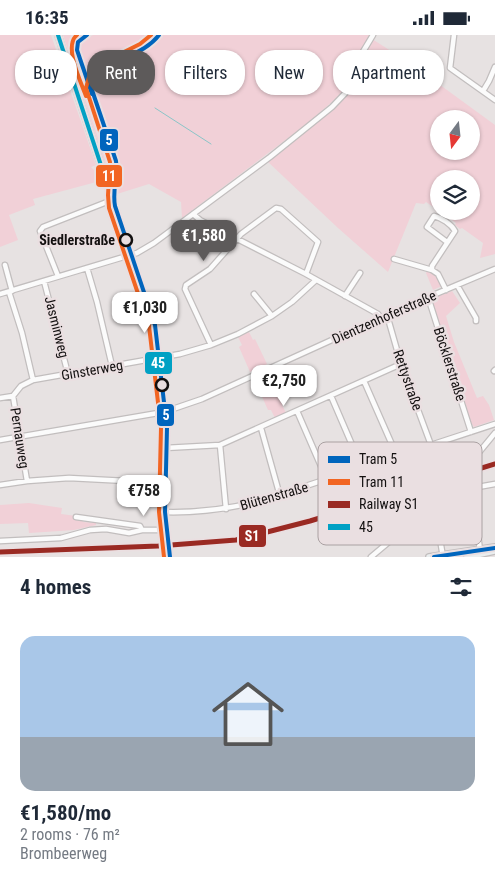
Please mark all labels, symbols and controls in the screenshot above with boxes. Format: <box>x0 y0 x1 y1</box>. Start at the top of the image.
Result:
text: 16:35 <box>25 6 69 29</box>
chip: Buy <box>15 50 77 95</box>
chip: Rent <box>87 50 155 95</box>
chip: Filters <box>165 50 245 95</box>
chip: New <box>255 50 323 95</box>
chip: Apartment <box>333 50 444 95</box>
north arrow <box>430 110 480 160</box>
map controls <box>430 110 480 220</box>
line badge: 5 <box>99 128 119 152</box>
text: 5 <box>105 132 113 148</box>
line badge: 11 <box>95 164 123 188</box>
text: 11 <box>102 168 116 184</box>
button: layers <box>430 170 480 220</box>
pin: €1,580 <box>163 219 245 262</box>
text: €1,580 <box>182 226 226 245</box>
place label: Siedlerstraße <box>39 232 115 248</box>
marker: Siedlerstraße <box>119 233 133 247</box>
street label: Dientzenhoferstraße <box>330 287 439 347</box>
pin: €1,030 <box>104 291 186 334</box>
street label: Jasminweg <box>42 295 72 359</box>
text: €1,030 <box>123 298 167 317</box>
street label: Böcklerstraße <box>431 325 470 403</box>
street label: Rettystraße <box>390 348 426 413</box>
line badge: 45 <box>144 351 173 375</box>
text: 45 <box>151 355 165 371</box>
street label: Ginsterweg <box>60 357 124 383</box>
pin: €2,750 <box>243 365 325 407</box>
text: €2,750 <box>262 371 306 390</box>
unlabelled marker <box>155 378 169 392</box>
line badge: 5 <box>156 403 175 427</box>
street label: Pernauweg <box>7 406 33 470</box>
text: 5 <box>162 407 170 423</box>
legend <box>318 442 482 545</box>
text: Tram 5 <box>359 451 397 467</box>
text: Tram 11 <box>359 474 404 490</box>
pin: €758 <box>114 475 174 517</box>
street label: Blütenstraße <box>238 479 310 513</box>
text: €758 <box>128 481 160 500</box>
text: Railway S1 <box>359 496 418 512</box>
text: 45 <box>359 519 373 535</box>
line badge: S1 <box>238 524 267 548</box>
text: S1 <box>245 528 259 544</box>
icon: filters <box>447 573 475 601</box>
text: 4 homes <box>20 575 91 599</box>
icon: home <box>203 669 293 759</box>
text: €1,580/mo <box>20 801 111 825</box>
text: 2 rooms · 76 m² <box>20 825 120 844</box>
text: Brombeerweg <box>20 844 107 863</box>

